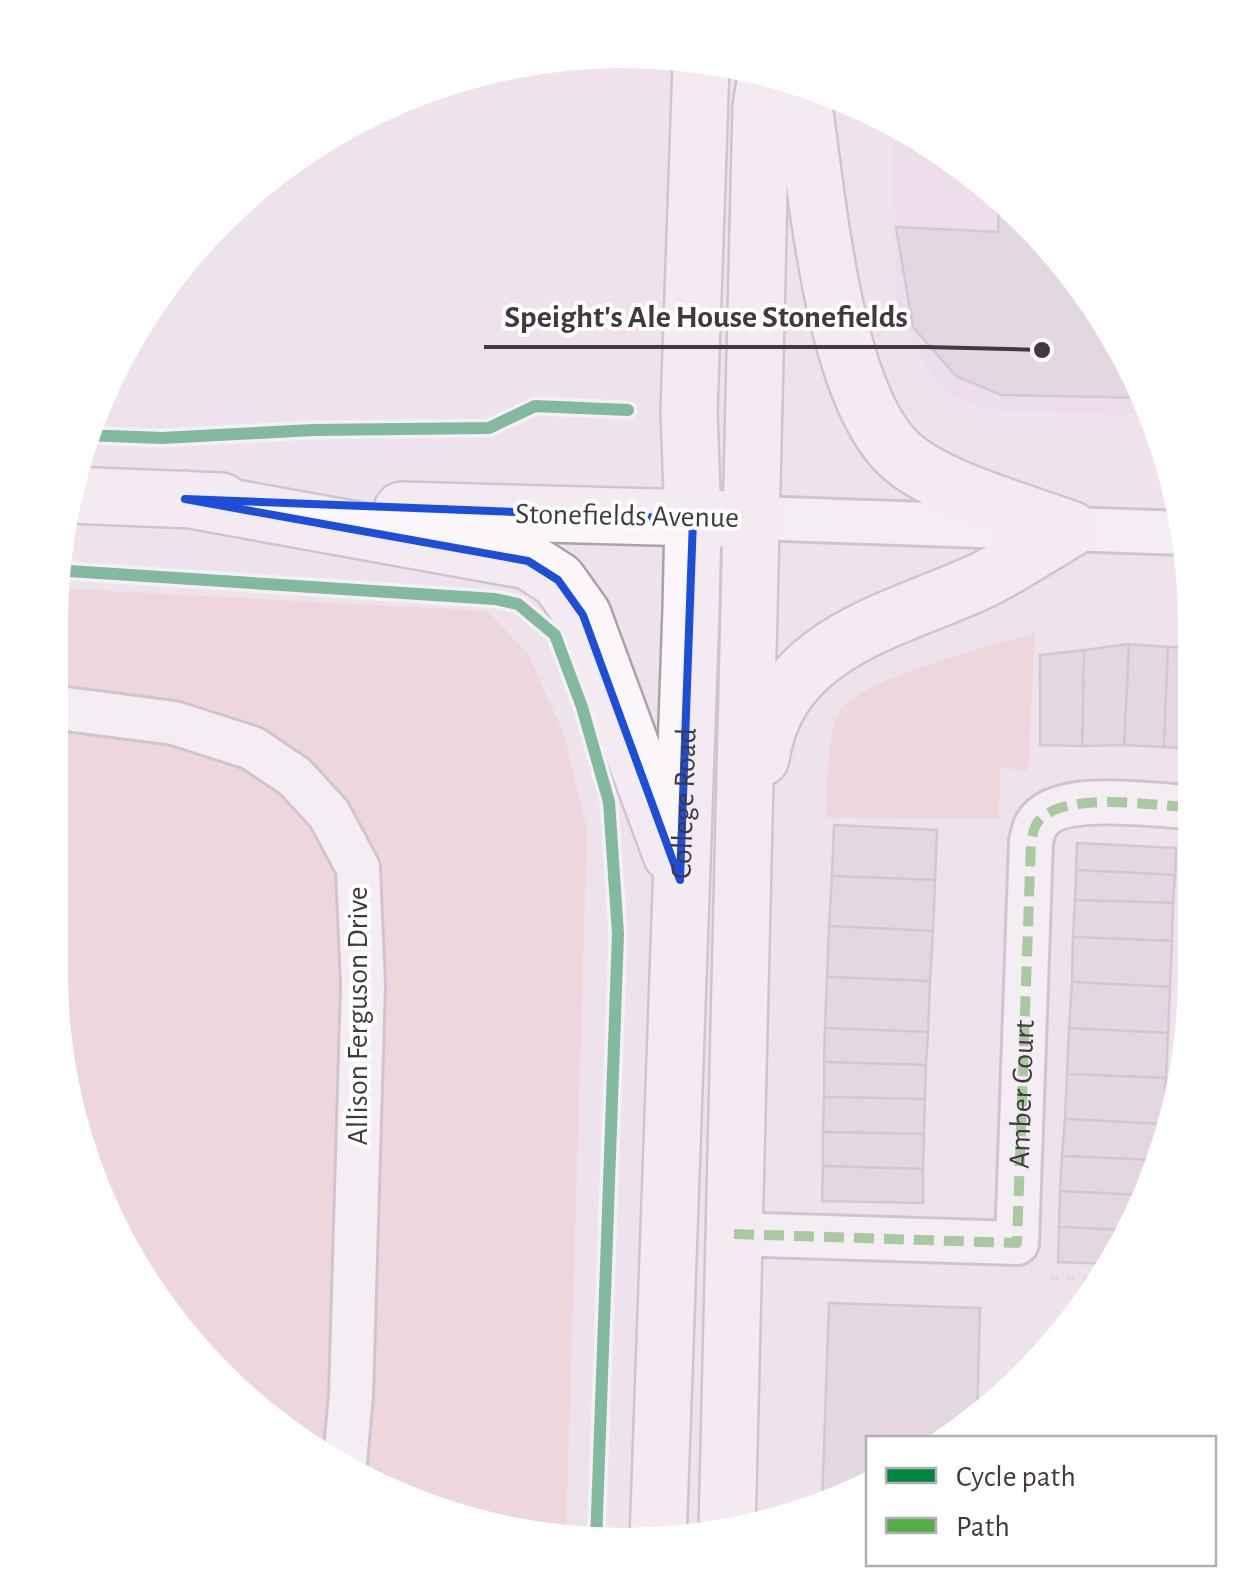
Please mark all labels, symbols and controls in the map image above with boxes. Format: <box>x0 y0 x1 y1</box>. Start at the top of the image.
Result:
callout: Speight's Ale House Stonefields <box>484 285 927 347</box>
text: Speight's Ale House Stonefields <box>504 301 908 333</box>
street label: Stonefields Avenue <box>515 499 739 533</box>
street label: College Road <box>666 727 702 880</box>
street label: Allison Ferguson Drive <box>343 886 373 1146</box>
street label: Amber Court <box>1005 1019 1040 1169</box>
legend <box>866 1436 1216 1566</box>
text: Cycle path <box>956 1462 1076 1492</box>
text: Path <box>956 1512 1010 1542</box>

